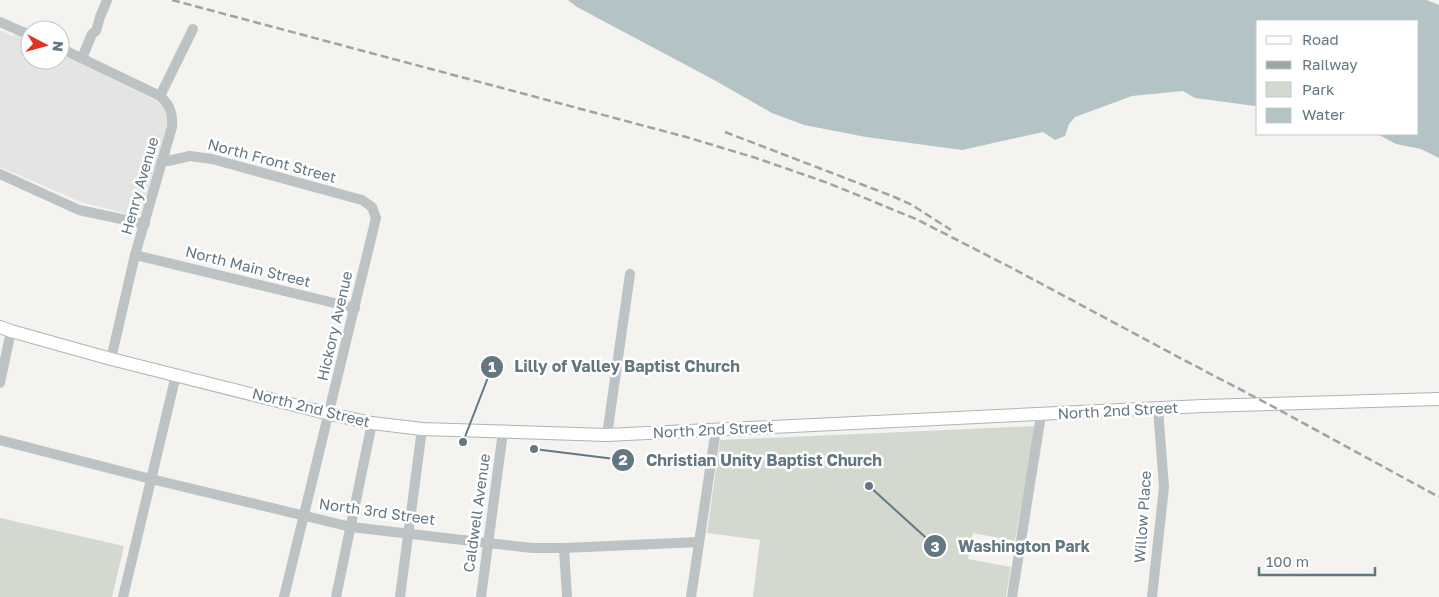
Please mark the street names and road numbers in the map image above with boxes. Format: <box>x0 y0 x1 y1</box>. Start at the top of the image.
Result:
street label: North Front Street <box>206 134 339 186</box>
street label: Henry Avenue <box>117 135 162 237</box>
street label: North Main Street <box>184 242 313 290</box>
street label: Hickory Avenue <box>313 269 355 382</box>
street label: North 2nd Street <box>250 384 372 430</box>
street label: North 2nd Street <box>1057 398 1179 422</box>
street label: North 2nd Street <box>652 417 774 441</box>
street label: Caldwell Avenue <box>459 452 493 573</box>
street label: Willow Place <box>1130 470 1154 564</box>
street label: North 3rd Street <box>318 494 437 528</box>

